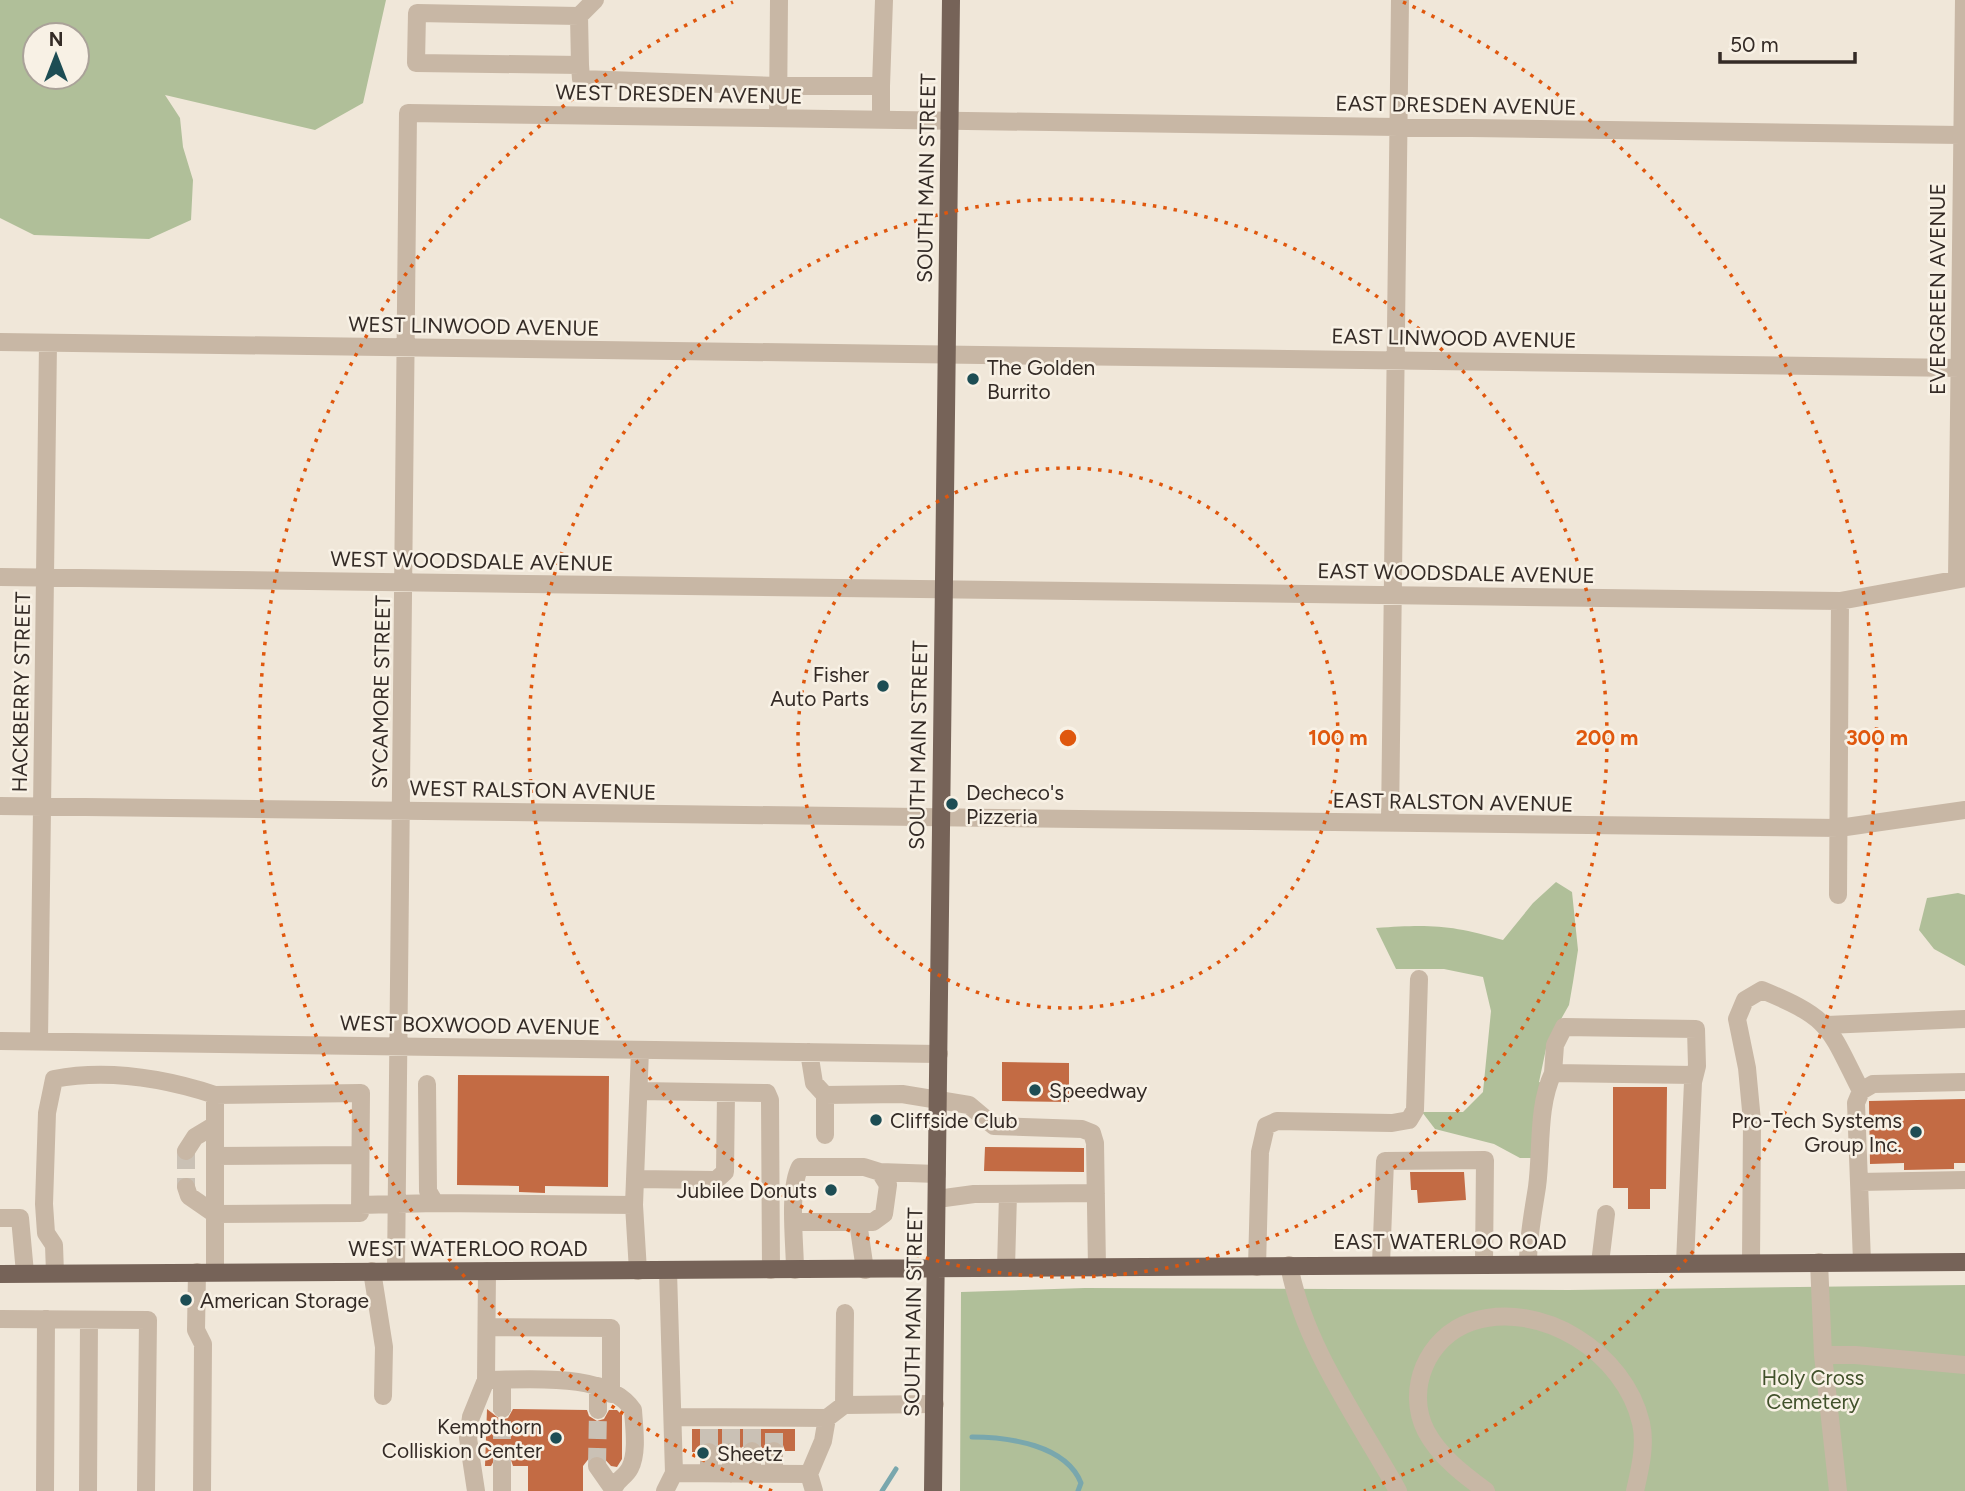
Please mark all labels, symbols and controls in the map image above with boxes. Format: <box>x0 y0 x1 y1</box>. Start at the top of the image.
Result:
north arrow <box>21 21 91 91</box>
scale bar <box>1720 21 1855 65</box>
text: N <box>49 28 63 51</box>
text: 50 m <box>1730 32 1779 57</box>
street label: SOUTH MAIN STREET <box>912 73 940 283</box>
street label: WEST DRESDEN AVENUE <box>555 79 803 109</box>
street label: EAST DRESDEN AVENUE <box>1335 90 1577 120</box>
street label: EVERGREEN AVENUE <box>1925 183 1950 395</box>
street label: WEST LINWOOD AVENUE <box>348 311 600 341</box>
street label: EAST LINWOOD AVENUE <box>1331 323 1577 353</box>
place label: The Golden Burrito <box>987 355 1095 404</box>
marker: The Golden Burrito <box>965 371 981 387</box>
street label: WEST WOODSDALE AVENUE <box>330 546 614 576</box>
street label: EAST WOODSDALE AVENUE <box>1317 558 1595 588</box>
street label: HACKBERRY STREET <box>7 591 35 793</box>
street label: SYCAMORE STREET <box>367 594 395 789</box>
street label: SOUTH MAIN STREET <box>904 640 932 850</box>
place label: Fisher Auto Parts <box>770 662 869 711</box>
marker: Fisher Auto Parts <box>875 678 891 694</box>
text: 100 m <box>1308 725 1368 750</box>
text: 200 m <box>1576 725 1638 750</box>
text: 300 m <box>1846 725 1908 750</box>
centre of rings <box>1056 726 1080 750</box>
street label: WEST RALSTON AVENUE <box>409 775 657 805</box>
place label: Decheco's Pizzeria <box>966 780 1064 829</box>
street label: EAST RALSTON AVENUE <box>1332 787 1574 817</box>
marker: Decheco's Pizzeria <box>944 796 960 812</box>
street label: WEST BOXWOOD AVENUE <box>340 1010 600 1040</box>
place label: Speedway <box>1049 1078 1147 1103</box>
marker: Speedway <box>1027 1082 1043 1098</box>
place label: Cliffside Club <box>890 1108 1018 1133</box>
place label: Pro-Tech Systems Group Inc. <box>1731 1108 1902 1157</box>
marker: Cliffside Club <box>868 1112 884 1128</box>
marker: Pro-Tech Systems Group Inc. <box>1908 1124 1924 1140</box>
place label: Jubilee Donuts <box>677 1178 817 1203</box>
marker: Jubilee Donuts <box>823 1182 839 1198</box>
street label: SOUTH MAIN STREET <box>899 1207 927 1417</box>
street label: EAST WATERLOO ROAD <box>1333 1229 1567 1254</box>
street label: WEST WATERLOO ROAD <box>348 1236 588 1261</box>
place label: American Storage <box>200 1288 369 1313</box>
marker: American Storage <box>178 1292 194 1308</box>
park label: Holy Cross Cemetery <box>1762 1365 1864 1414</box>
place label: Kempthorn Colliskion Center <box>382 1414 542 1463</box>
marker: Kempthorn Colliskion Center <box>548 1430 564 1446</box>
place label: Sheetz <box>717 1441 783 1466</box>
marker: Sheetz <box>695 1445 711 1461</box>

